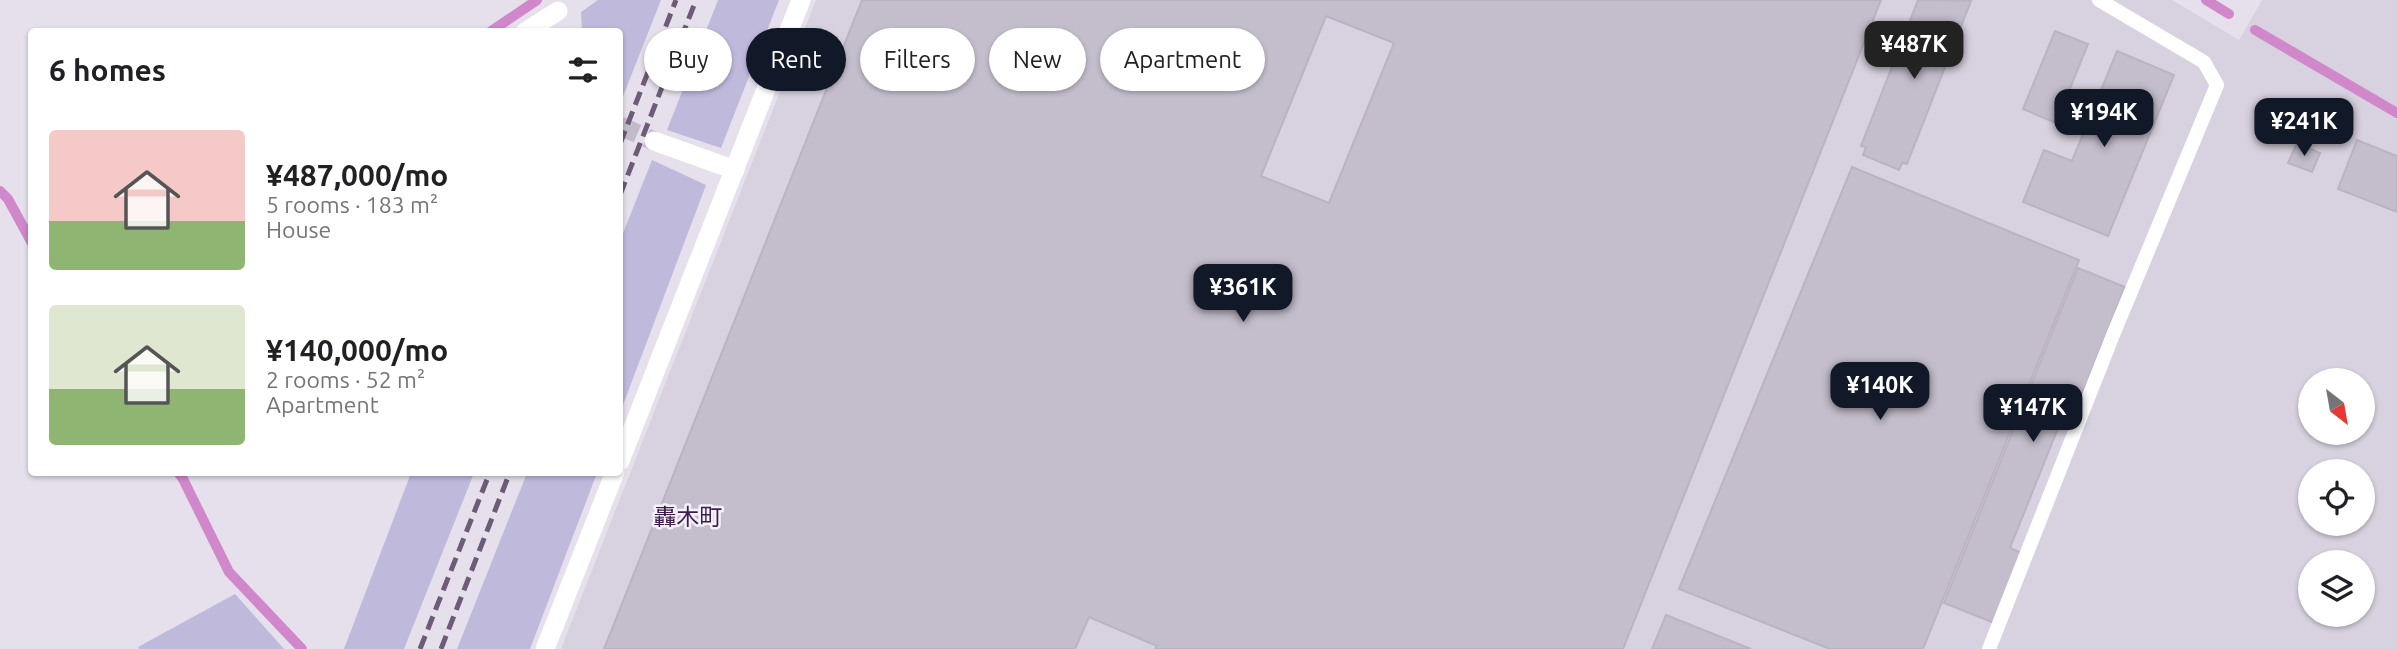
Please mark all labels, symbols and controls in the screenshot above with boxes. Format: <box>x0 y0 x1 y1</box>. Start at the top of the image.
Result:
pin: ¥487K <box>1865 22 1963 81</box>
chip: Buy <box>644 28 732 91</box>
chip: Rent <box>746 28 846 91</box>
chip: Filters <box>860 28 975 91</box>
chip: New <box>989 28 1086 91</box>
chip: Apartment <box>1100 28 1265 91</box>
text: ¥487K <box>1880 31 1948 56</box>
icon: filters <box>564 51 602 89</box>
text: 6 homes <box>49 53 166 87</box>
pin: ¥194K <box>2055 90 2153 149</box>
text: ¥194K <box>2070 99 2138 124</box>
pin: ¥241K <box>2255 99 2353 158</box>
text: ¥241K <box>2270 108 2338 133</box>
icon: home <box>105 158 189 242</box>
text: ¥487,000/mo <box>266 158 448 192</box>
text: 5 rooms · 183 m² <box>266 192 438 217</box>
text: House <box>266 217 331 242</box>
pin: ¥361K <box>1194 264 1292 324</box>
text: ¥361K <box>1209 274 1277 299</box>
icon: home <box>105 333 189 417</box>
text: ¥140,000/mo <box>266 333 448 367</box>
pin: ¥140K <box>1831 362 1929 422</box>
text: 2 rooms · 52 m² <box>266 367 425 392</box>
north arrow <box>2298 368 2375 444</box>
map controls <box>2298 368 2375 627</box>
text: ¥140K <box>1846 372 1914 397</box>
pin: ¥147K <box>1984 384 2082 444</box>
text: Apartment <box>266 392 379 417</box>
text: ¥147K <box>1999 394 2067 419</box>
button: locate <box>2298 459 2375 536</box>
district label: 轟木町 <box>654 504 723 529</box>
button: layers <box>2298 550 2375 627</box>

